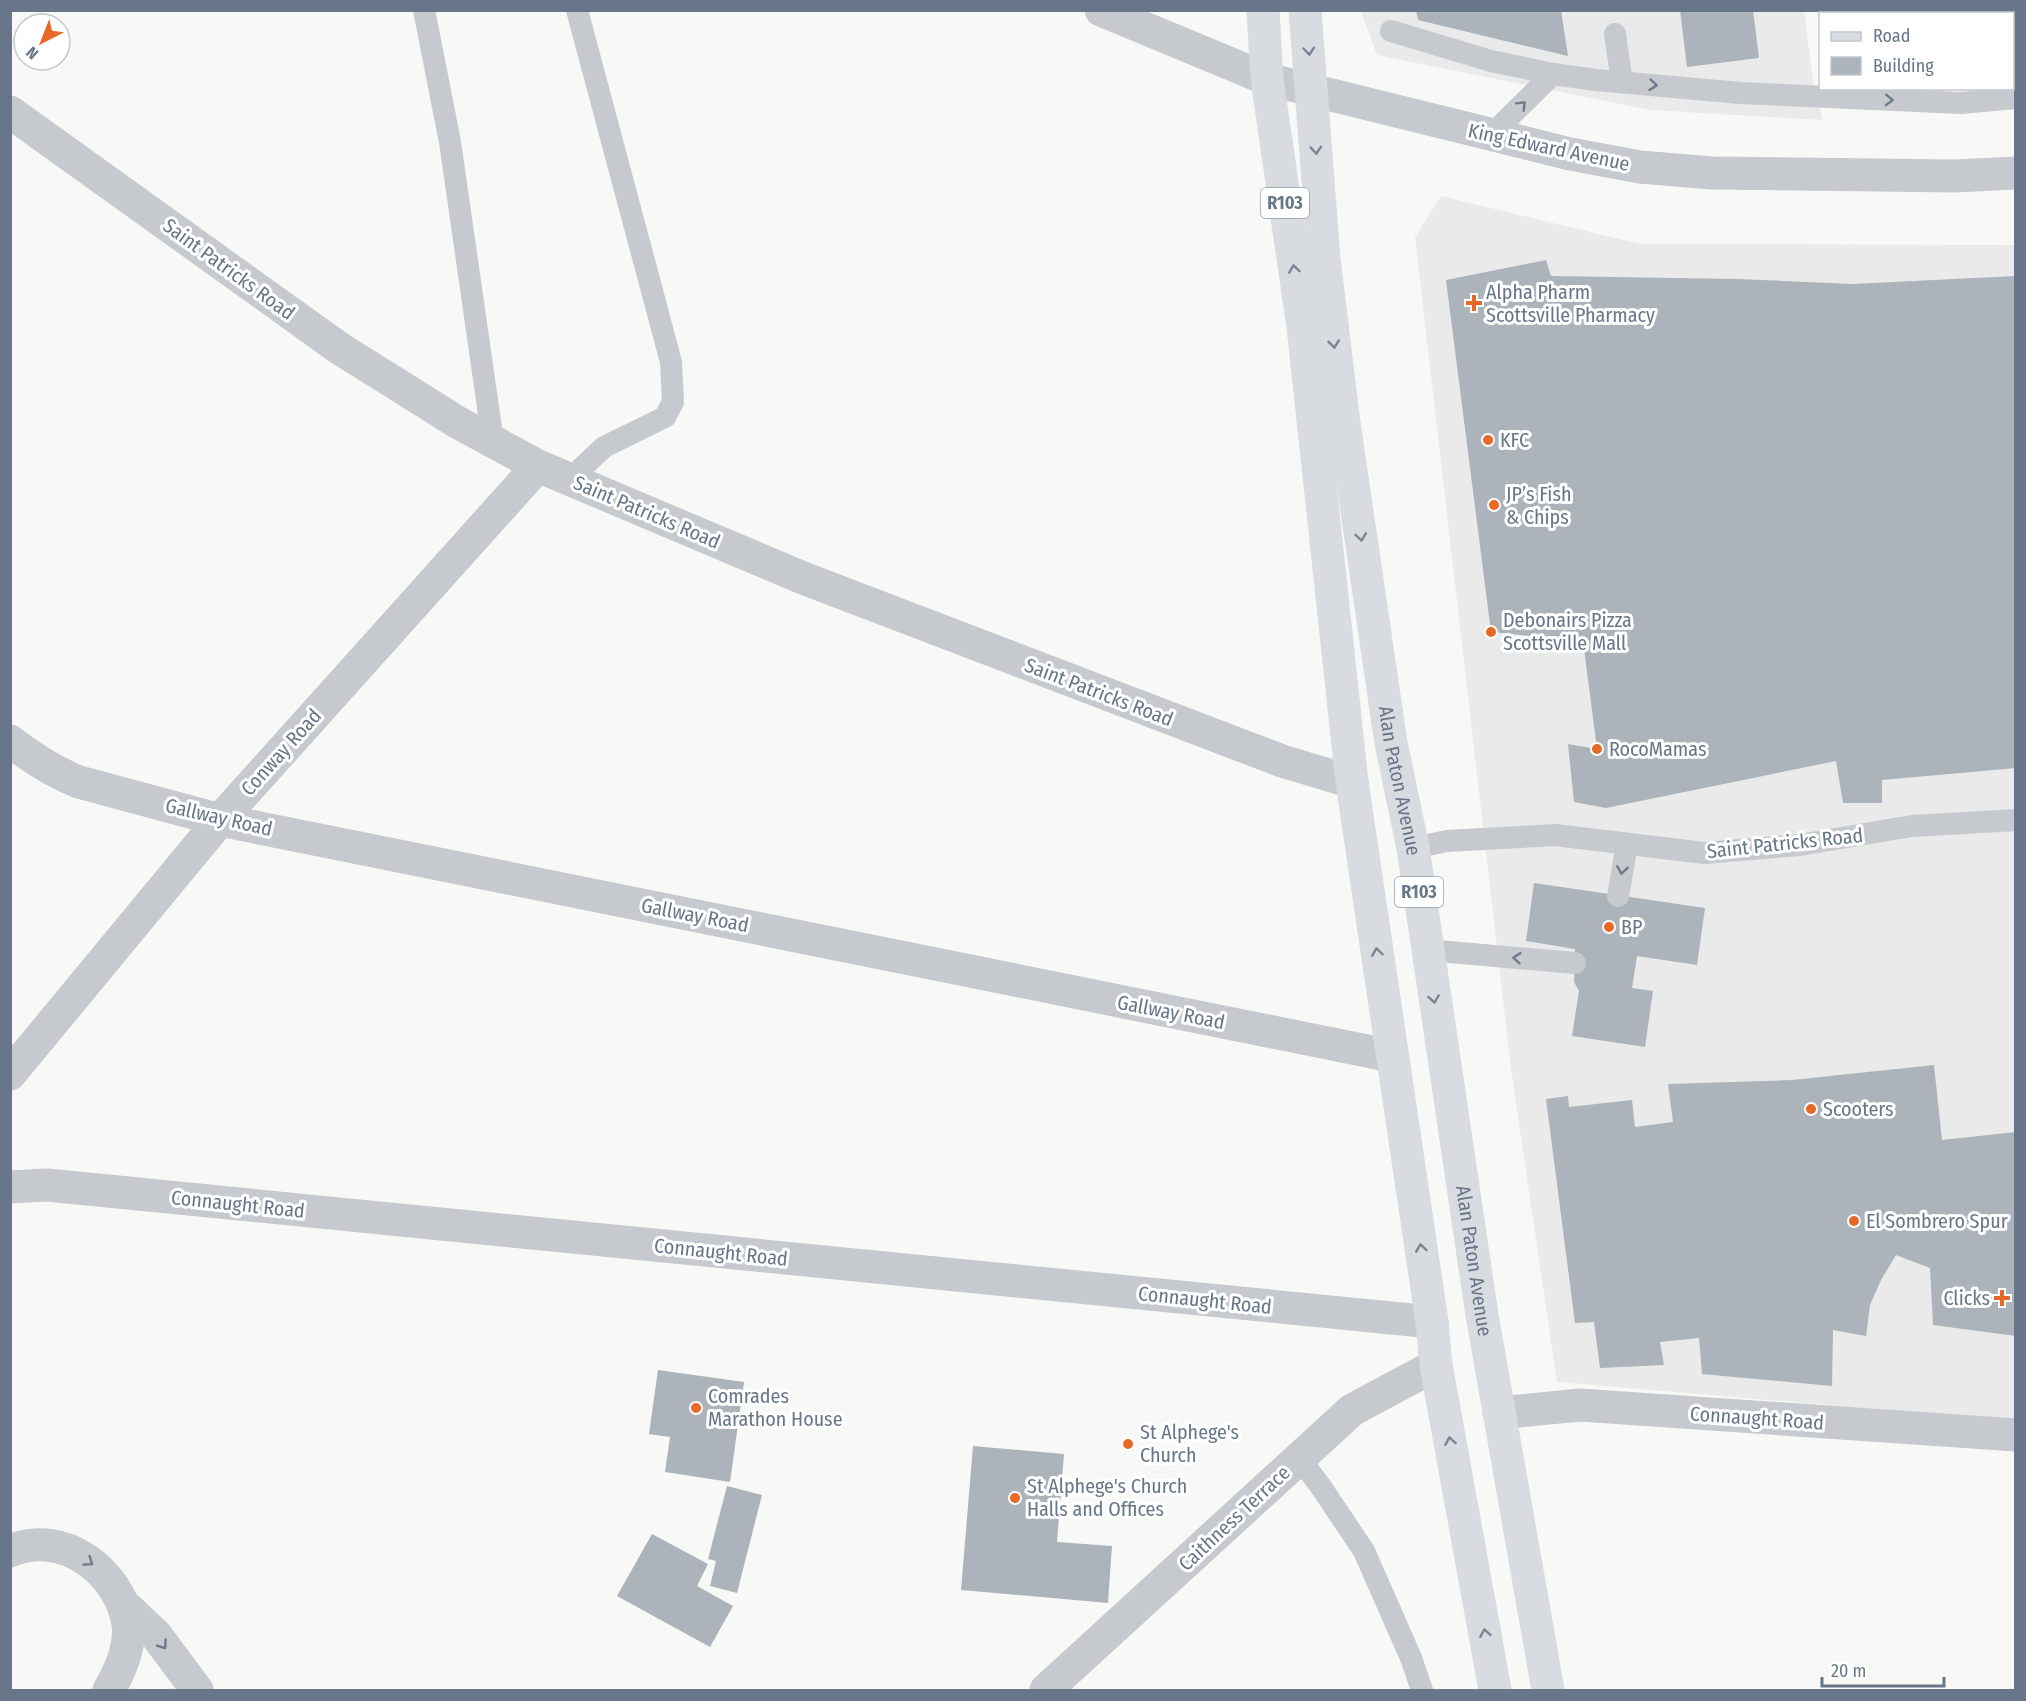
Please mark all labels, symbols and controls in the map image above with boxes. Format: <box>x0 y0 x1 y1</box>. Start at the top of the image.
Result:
north arrow <box>12 12 72 72</box>
legend <box>1819 12 2014 90</box>
text: Road <box>1873 25 1910 47</box>
text: N <box>22 43 42 63</box>
one-way arrow <box>1302 46 1315 55</box>
text: Building <box>1873 55 1934 77</box>
one-way arrow <box>1648 78 1657 91</box>
one-way arrow <box>1885 93 1894 106</box>
one-way arrow <box>1515 101 1526 112</box>
street label: King Edward Avenue <box>1466 118 1632 176</box>
one-way arrow <box>1310 145 1323 154</box>
road number: R103 <box>1261 188 1309 218</box>
street label: Saint Patricks Road <box>159 213 299 325</box>
one-way arrow <box>1289 265 1301 274</box>
place label: Alpha Pharm Scottsville Pharmacy <box>1486 280 1655 327</box>
marker: Alpha Pharm Scottsville Pharmacy <box>1467 296 1481 310</box>
one-way arrow <box>1328 339 1340 348</box>
place label: KFC <box>1500 428 1529 452</box>
marker: KFC <box>1481 433 1495 447</box>
street label: Saint Patricks Road <box>570 470 724 554</box>
place label: JP’s Fish & Chips <box>1506 482 1571 529</box>
marker: JP’s Fish & Chips <box>1487 498 1501 512</box>
one-way arrow <box>1354 532 1366 542</box>
place label: Debonairs Pizza Scottsville Mall <box>1503 608 1632 655</box>
marker: Debonairs Pizza Scottsville Mall <box>1484 625 1498 639</box>
street label: Saint Patricks Road <box>1022 653 1176 731</box>
street label: Conway Road <box>236 704 326 800</box>
street label: Alan Paton Avenue <box>1374 704 1426 857</box>
place label: RocoMamas <box>1609 737 1706 761</box>
marker: RocoMamas <box>1590 742 1604 756</box>
street label: Gallway Road <box>163 793 275 841</box>
street label: Saint Patricks Road <box>1706 823 1864 863</box>
one-way arrow <box>1617 865 1629 875</box>
road number: R103 <box>1395 877 1443 907</box>
street label: Gallway Road <box>639 893 751 937</box>
place label: BP <box>1621 915 1642 939</box>
marker: BP <box>1602 920 1616 934</box>
one-way arrow <box>1371 947 1383 956</box>
one-way arrow <box>1512 952 1521 965</box>
street label: Gallway Road <box>1115 990 1227 1034</box>
one-way arrow <box>1428 994 1440 1004</box>
place label: Scooters <box>1823 1097 1894 1121</box>
marker: Scooters <box>1804 1102 1818 1116</box>
street label: Alan Paton Avenue <box>1451 1184 1498 1338</box>
street label: Connaught Road <box>170 1185 306 1223</box>
place label: El Sombrero Spur <box>1866 1209 2008 1233</box>
marker: El Sombrero Spur <box>1847 1214 1861 1228</box>
street label: Connaught Road <box>653 1233 789 1271</box>
one-way arrow <box>1416 1244 1428 1253</box>
street label: Connaught Road <box>1137 1281 1273 1319</box>
place label: Clicks <box>1943 1286 1990 1310</box>
marker: Clicks <box>1995 1291 2009 1305</box>
place label: Comrades Marathon House <box>708 1384 843 1431</box>
marker: Comrades Marathon House <box>689 1401 703 1415</box>
street label: Connaught Road <box>1689 1401 1825 1435</box>
place label: St Alphege's Church <box>1140 1420 1239 1467</box>
one-way arrow <box>1444 1436 1457 1446</box>
marker: St Alphege's Church <box>1121 1437 1135 1451</box>
street label: Caithness Terrace <box>1173 1460 1295 1576</box>
place label: St Alphege's Church Halls and Offices <box>1027 1474 1187 1521</box>
marker: St Alphege's Church Halls and Offices <box>1008 1491 1022 1505</box>
one-way arrow <box>83 1555 94 1566</box>
one-way arrow <box>1479 1628 1492 1638</box>
one-way arrow <box>156 1638 167 1649</box>
scale bar <box>1822 1650 1944 1688</box>
text: 20 m <box>1831 1660 1866 1682</box>

